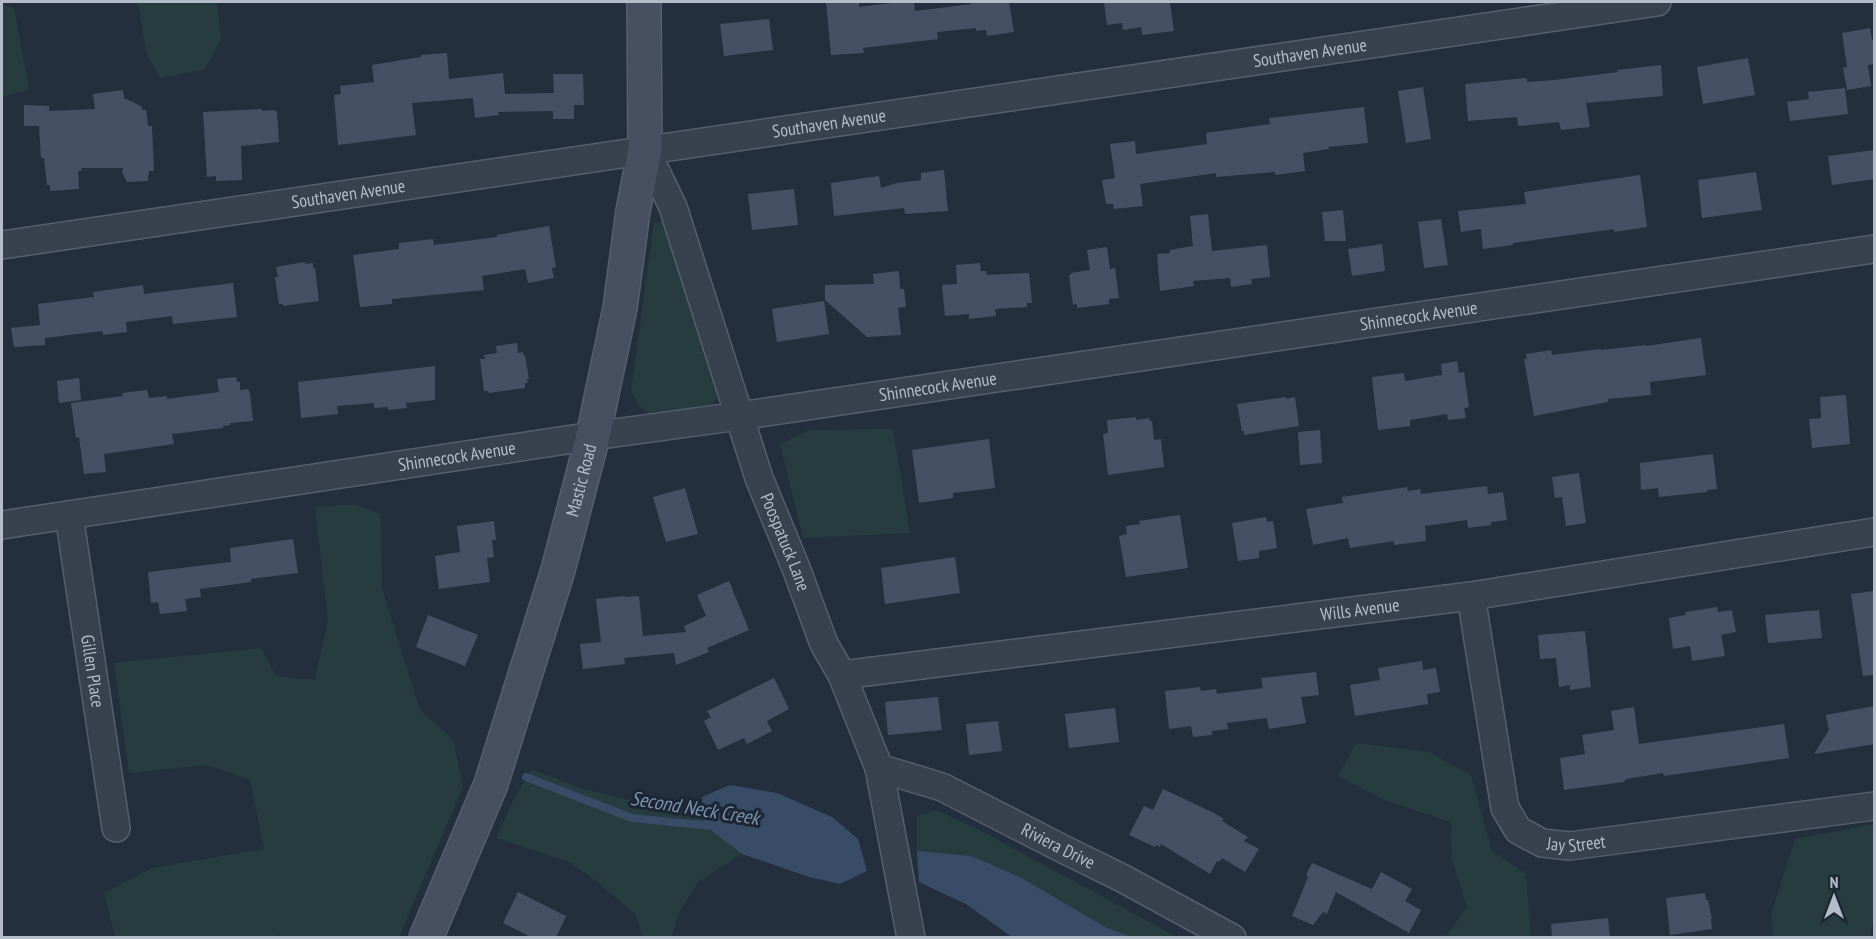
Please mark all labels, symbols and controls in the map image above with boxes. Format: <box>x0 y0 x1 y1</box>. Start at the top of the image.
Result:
street label: Southaven Avenue <box>1252 33 1368 72</box>
street label: Southaven Avenue <box>771 103 887 143</box>
street label: Southaven Avenue <box>290 174 407 213</box>
street label: Shinnecock Avenue <box>1358 296 1479 336</box>
street label: Shinnecock Avenue <box>878 366 998 406</box>
street label: Shinnecock Avenue <box>397 436 517 476</box>
street label: Mastic Road <box>560 441 601 519</box>
street label: Poospatuck Lane <box>755 490 815 594</box>
street label: Wills Avenue <box>1319 593 1401 626</box>
street label: Gillen Place <box>76 633 110 709</box>
water label: Second Neck Creek <box>629 785 763 831</box>
street label: Riviera Drive <box>1017 818 1099 874</box>
street label: Jay Street <box>1545 829 1607 857</box>
north arrow <box>1804 867 1864 927</box>
text: N <box>1830 872 1838 892</box>

